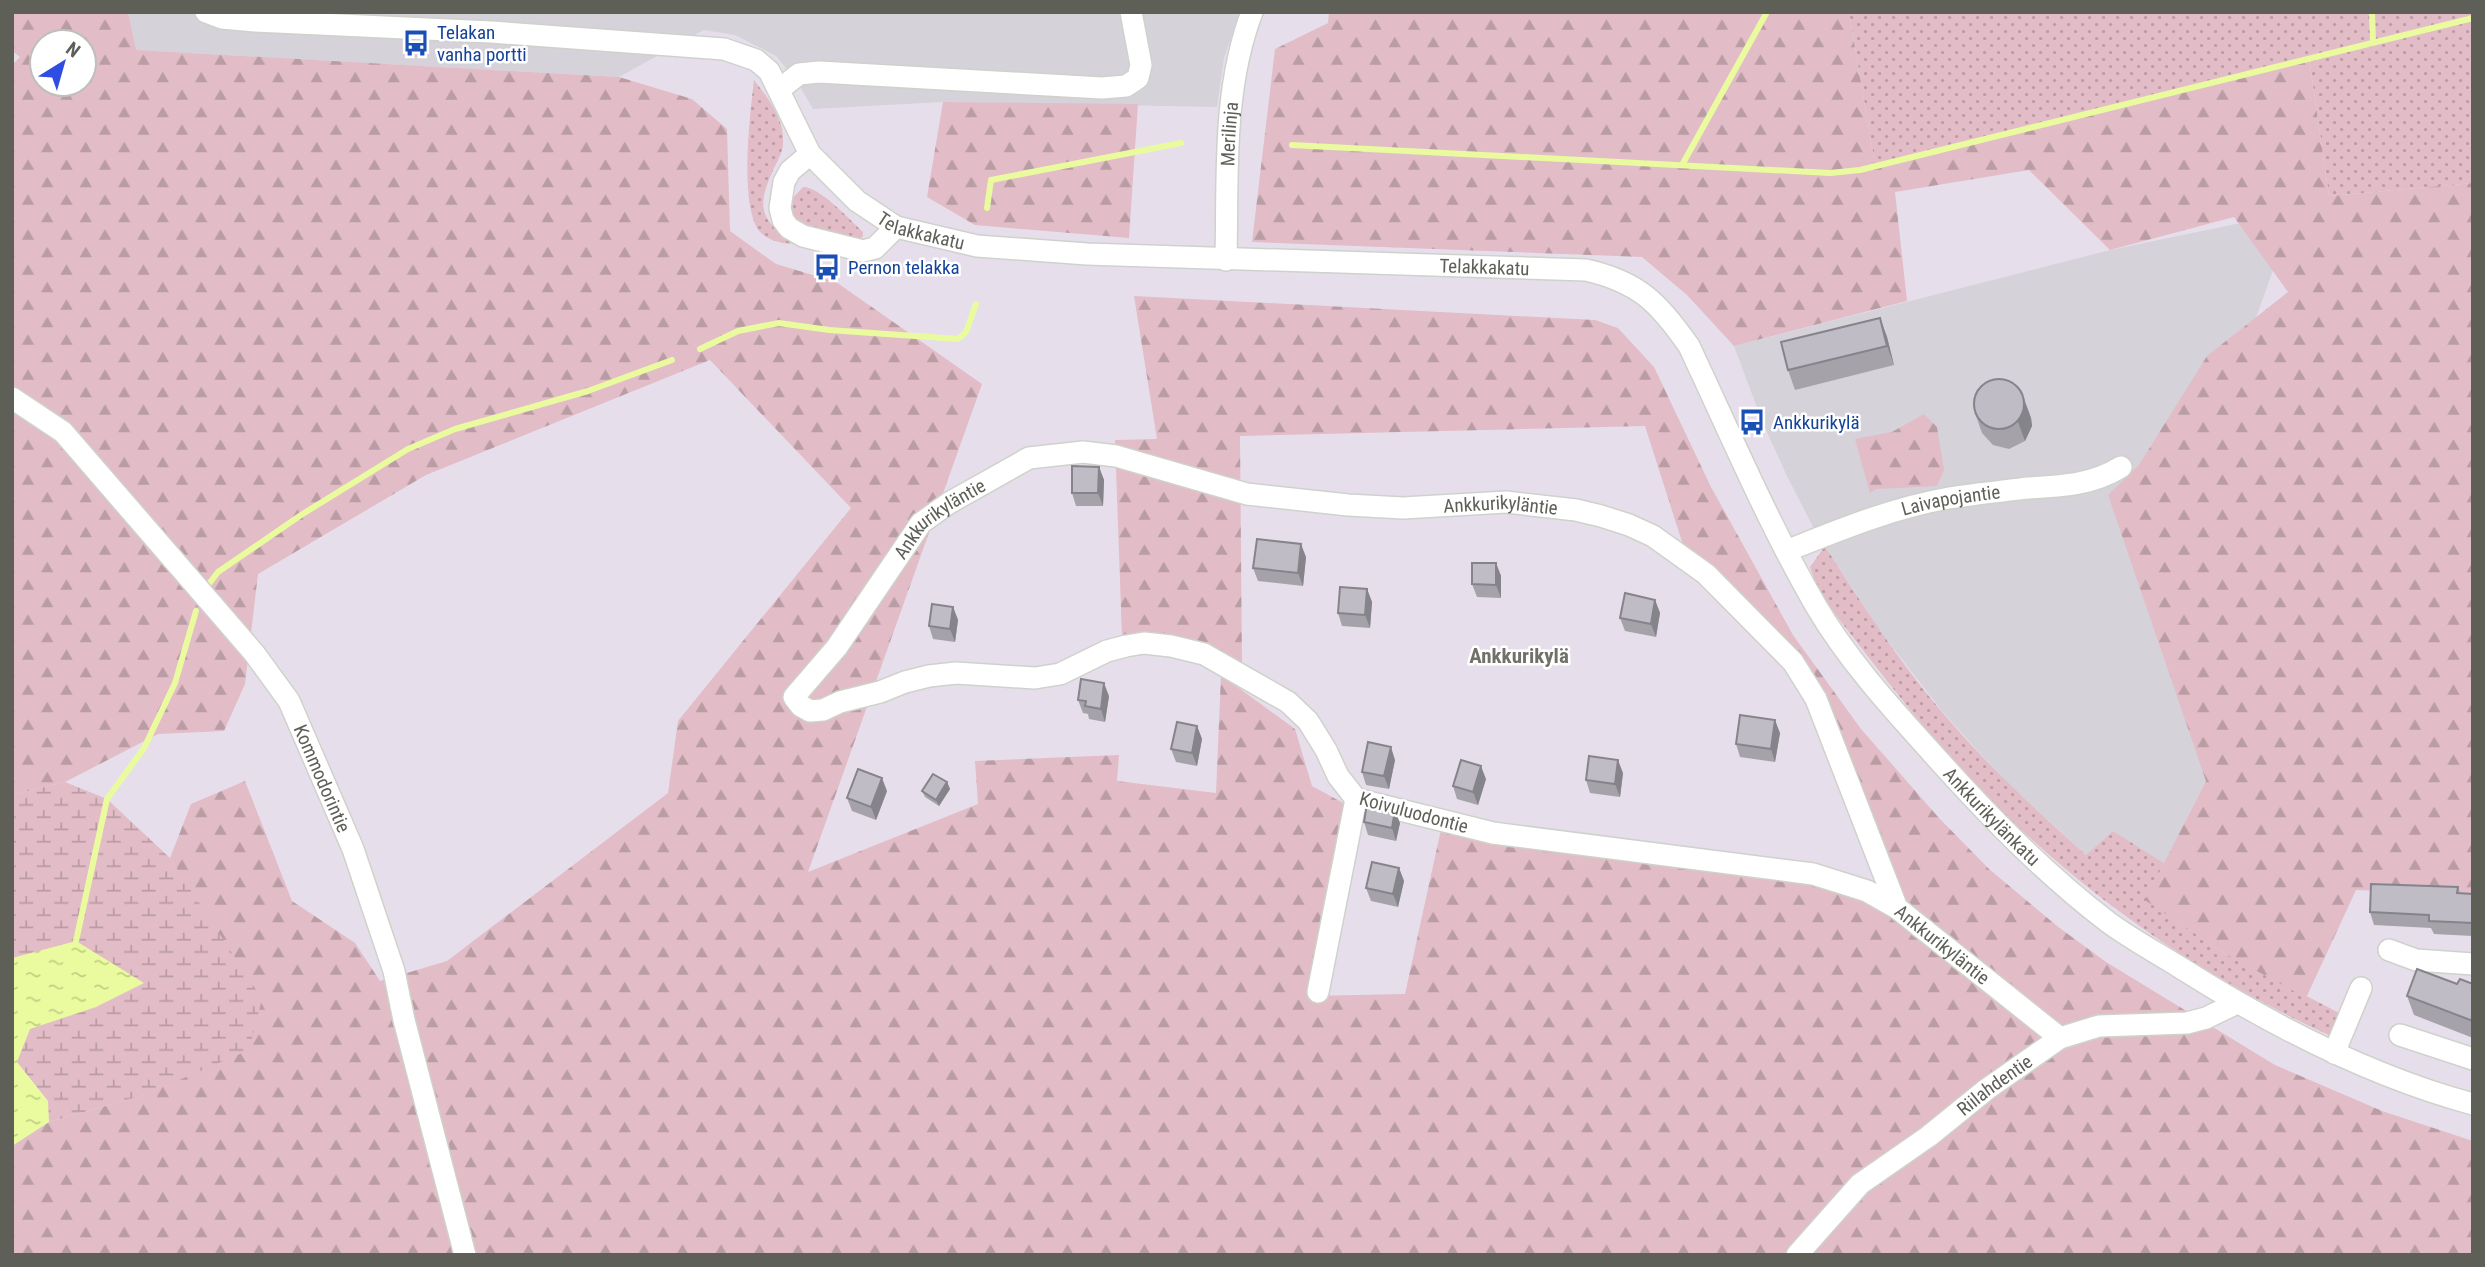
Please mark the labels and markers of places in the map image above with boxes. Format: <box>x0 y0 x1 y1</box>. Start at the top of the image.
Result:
place label: Telakan vanha portti <box>437 21 527 66</box>
bus stop icon: Telakan vanha portti <box>401 28 431 58</box>
bus stop icon: Pernon telakka <box>812 252 842 282</box>
place label: Pernon telakka <box>848 256 960 279</box>
bus stop icon: Ankkurikylä <box>1737 407 1767 437</box>
place label: Ankkurikylä <box>1773 411 1860 434</box>

